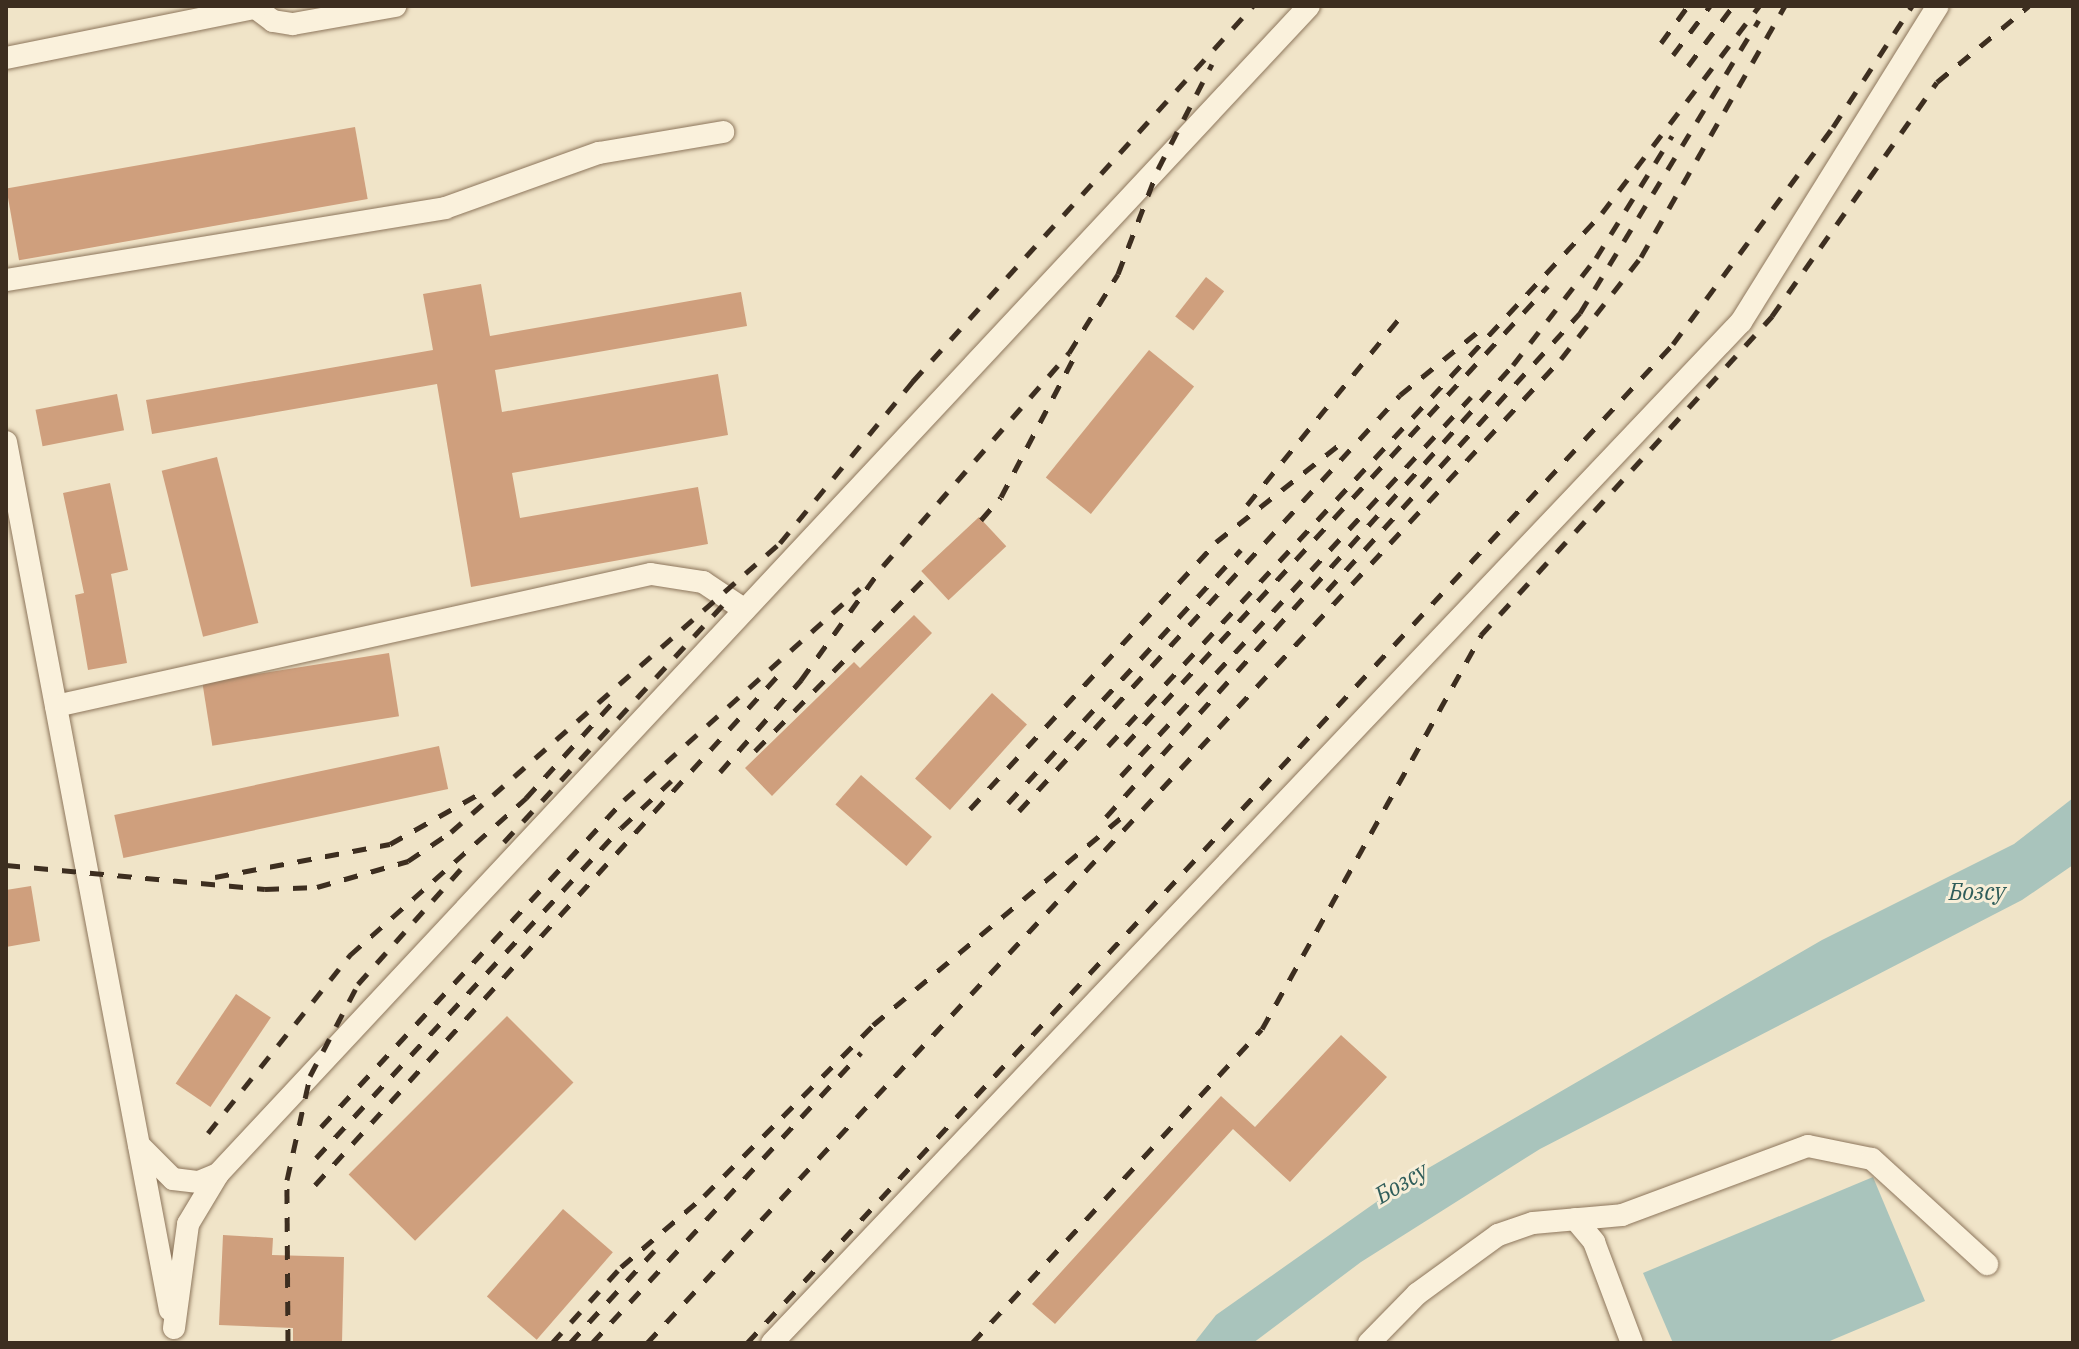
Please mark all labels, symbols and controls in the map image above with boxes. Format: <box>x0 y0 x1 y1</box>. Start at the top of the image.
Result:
water label: Бозсу <box>1949 878 2005 906</box>
water label: Бозсу <box>1369 1156 1433 1210</box>

